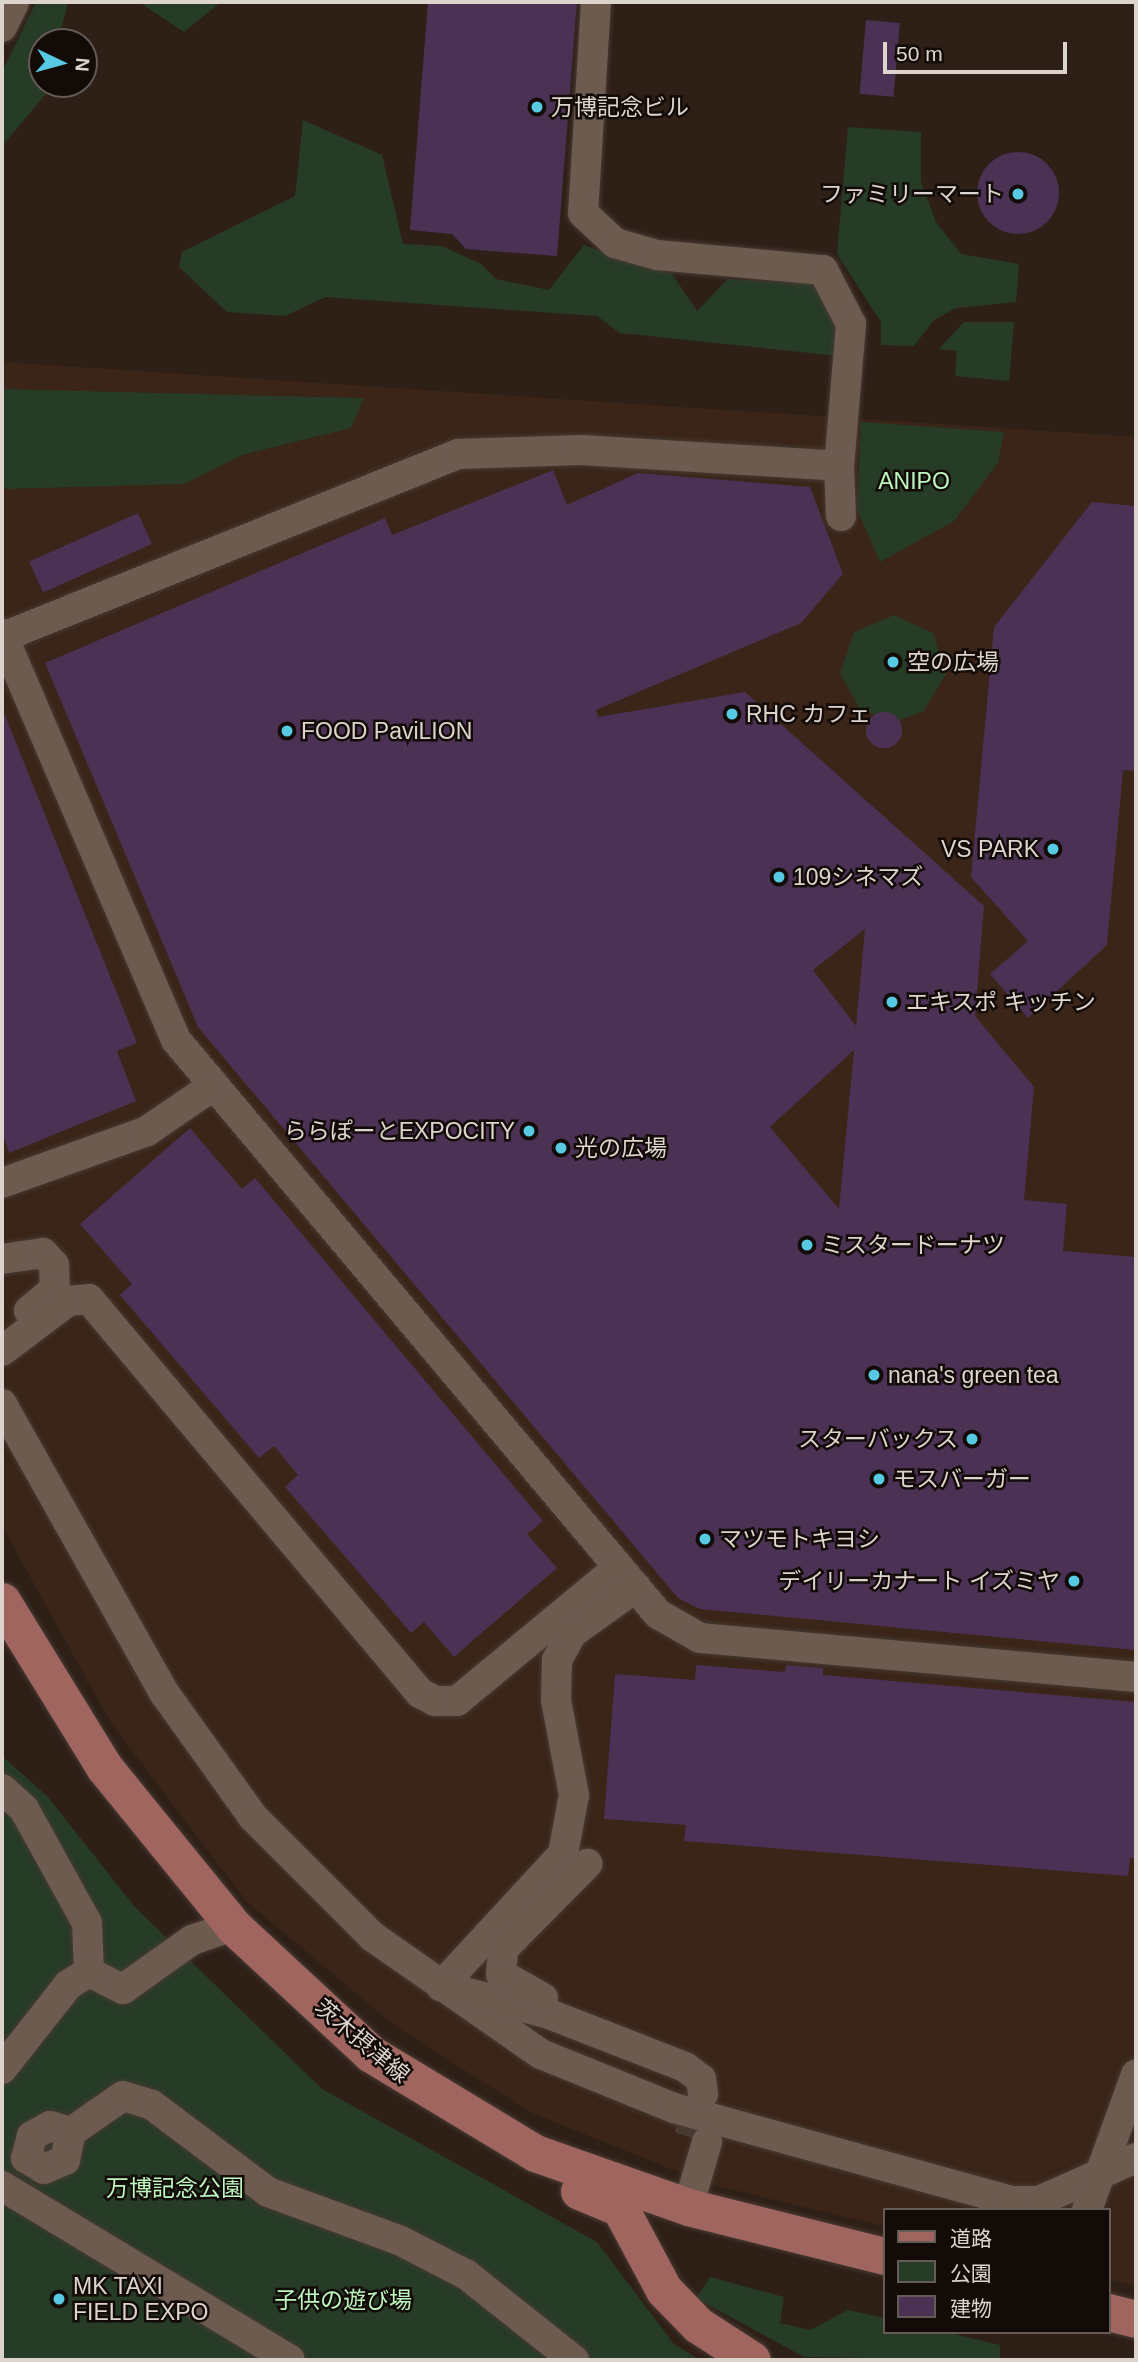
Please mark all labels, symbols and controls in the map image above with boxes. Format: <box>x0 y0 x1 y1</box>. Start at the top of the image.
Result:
north arrow <box>28 28 98 98</box>
scale bar <box>886 28 1070 72</box>
text: 50 m <box>896 42 943 65</box>
text: N <box>71 57 93 72</box>
place label: 万博記念ビル <box>551 93 689 121</box>
marker: 万博記念ビル <box>529 99 545 115</box>
place label: ファミリーマート <box>820 180 1004 208</box>
marker: ファミリーマート <box>1010 186 1026 202</box>
park label: ANIPO <box>878 467 950 495</box>
place label: 空の広場 <box>907 648 999 676</box>
marker: 空の広場 <box>885 654 901 670</box>
place label: RHC カフェ <box>746 700 871 728</box>
marker: RHC カフェ <box>724 706 740 722</box>
place label: FOOD PaviLION <box>301 717 472 745</box>
marker: FOOD PaviLION <box>279 723 295 739</box>
place label: VS PARK <box>941 835 1039 863</box>
marker: VS PARK <box>1045 841 1061 857</box>
place label: 109シネマズ <box>793 863 923 891</box>
marker: 109シネマズ <box>771 869 787 885</box>
place label: エキスポ キッチン <box>906 988 1096 1016</box>
marker: エキスポ キッチン <box>884 994 900 1010</box>
place label: ららぽーとEXPOCITY <box>284 1117 515 1145</box>
marker: ららぽーとEXPOCITY <box>521 1123 537 1139</box>
place label: 光の広場 <box>575 1134 667 1162</box>
marker: 光の広場 <box>553 1140 569 1156</box>
place label: ミスタードーナツ <box>821 1231 1005 1259</box>
marker: ミスタードーナツ <box>799 1237 815 1253</box>
place label: nana's green tea <box>888 1361 1059 1389</box>
marker: nana's green tea <box>866 1367 882 1383</box>
place label: スターバックス <box>797 1425 958 1453</box>
marker: スターバックス <box>964 1431 980 1447</box>
place label: モスバーガー <box>893 1465 1031 1493</box>
marker: モスバーガー <box>871 1471 887 1487</box>
place label: マツモトキヨシ <box>719 1525 880 1553</box>
marker: マツモトキヨシ <box>697 1531 713 1547</box>
place label: デイリーカナート イズミヤ <box>778 1567 1060 1595</box>
marker: デイリーカナート イズミヤ <box>1066 1573 1082 1589</box>
street label: 茨木摂津線 <box>309 1993 415 2089</box>
park label: 万博記念公園 <box>106 2174 244 2202</box>
legend <box>883 2208 1110 2334</box>
text: 道路 <box>950 2227 992 2250</box>
text: 公園 <box>950 2262 992 2285</box>
place label: MK TAXI FIELD EXPO <box>73 2272 208 2326</box>
park label: 子供の遊び場 <box>274 2286 412 2314</box>
marker: MK TAXI FIELD EXPO <box>51 2291 67 2307</box>
text: 建物 <box>950 2297 992 2320</box>

